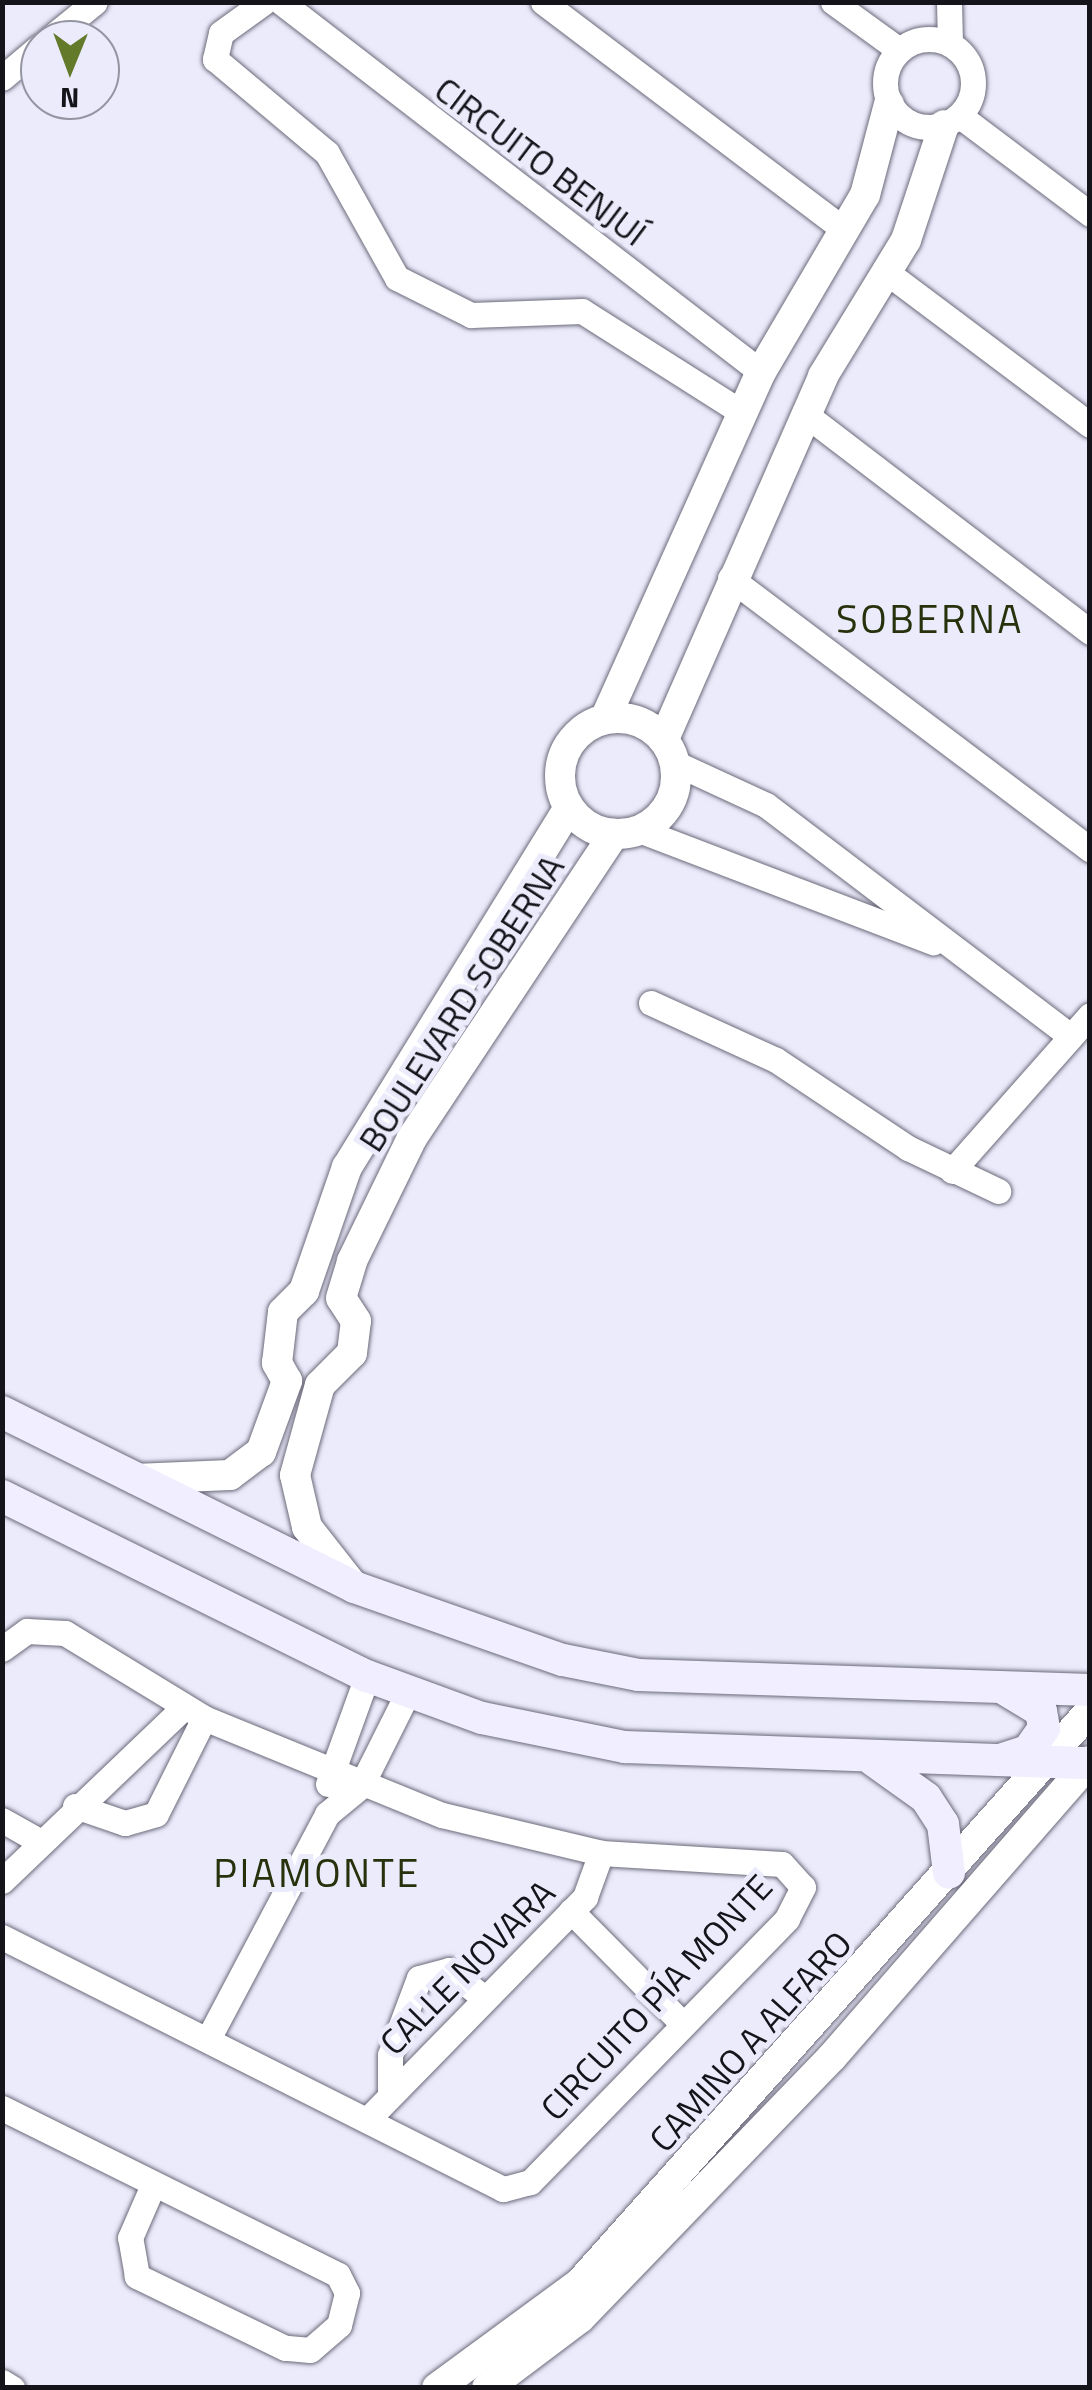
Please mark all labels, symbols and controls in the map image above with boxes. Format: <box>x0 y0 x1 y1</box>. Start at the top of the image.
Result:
north arrow <box>20 20 120 120</box>
street label: CIRCUITO BENJUÍ <box>427 68 655 254</box>
text: N <box>59 77 80 120</box>
district label: SOBERNA <box>836 595 1024 643</box>
street label: BOULEVARD SOBERNA <box>350 847 572 1159</box>
district label: PIAMONTE <box>213 1849 421 1897</box>
street label: CIRCUITO PÍA MONTE <box>532 1866 780 2128</box>
street label: CALLE NOVARA <box>371 1871 563 2063</box>
street label: CAMINO A ALFARO <box>640 1922 860 2160</box>

